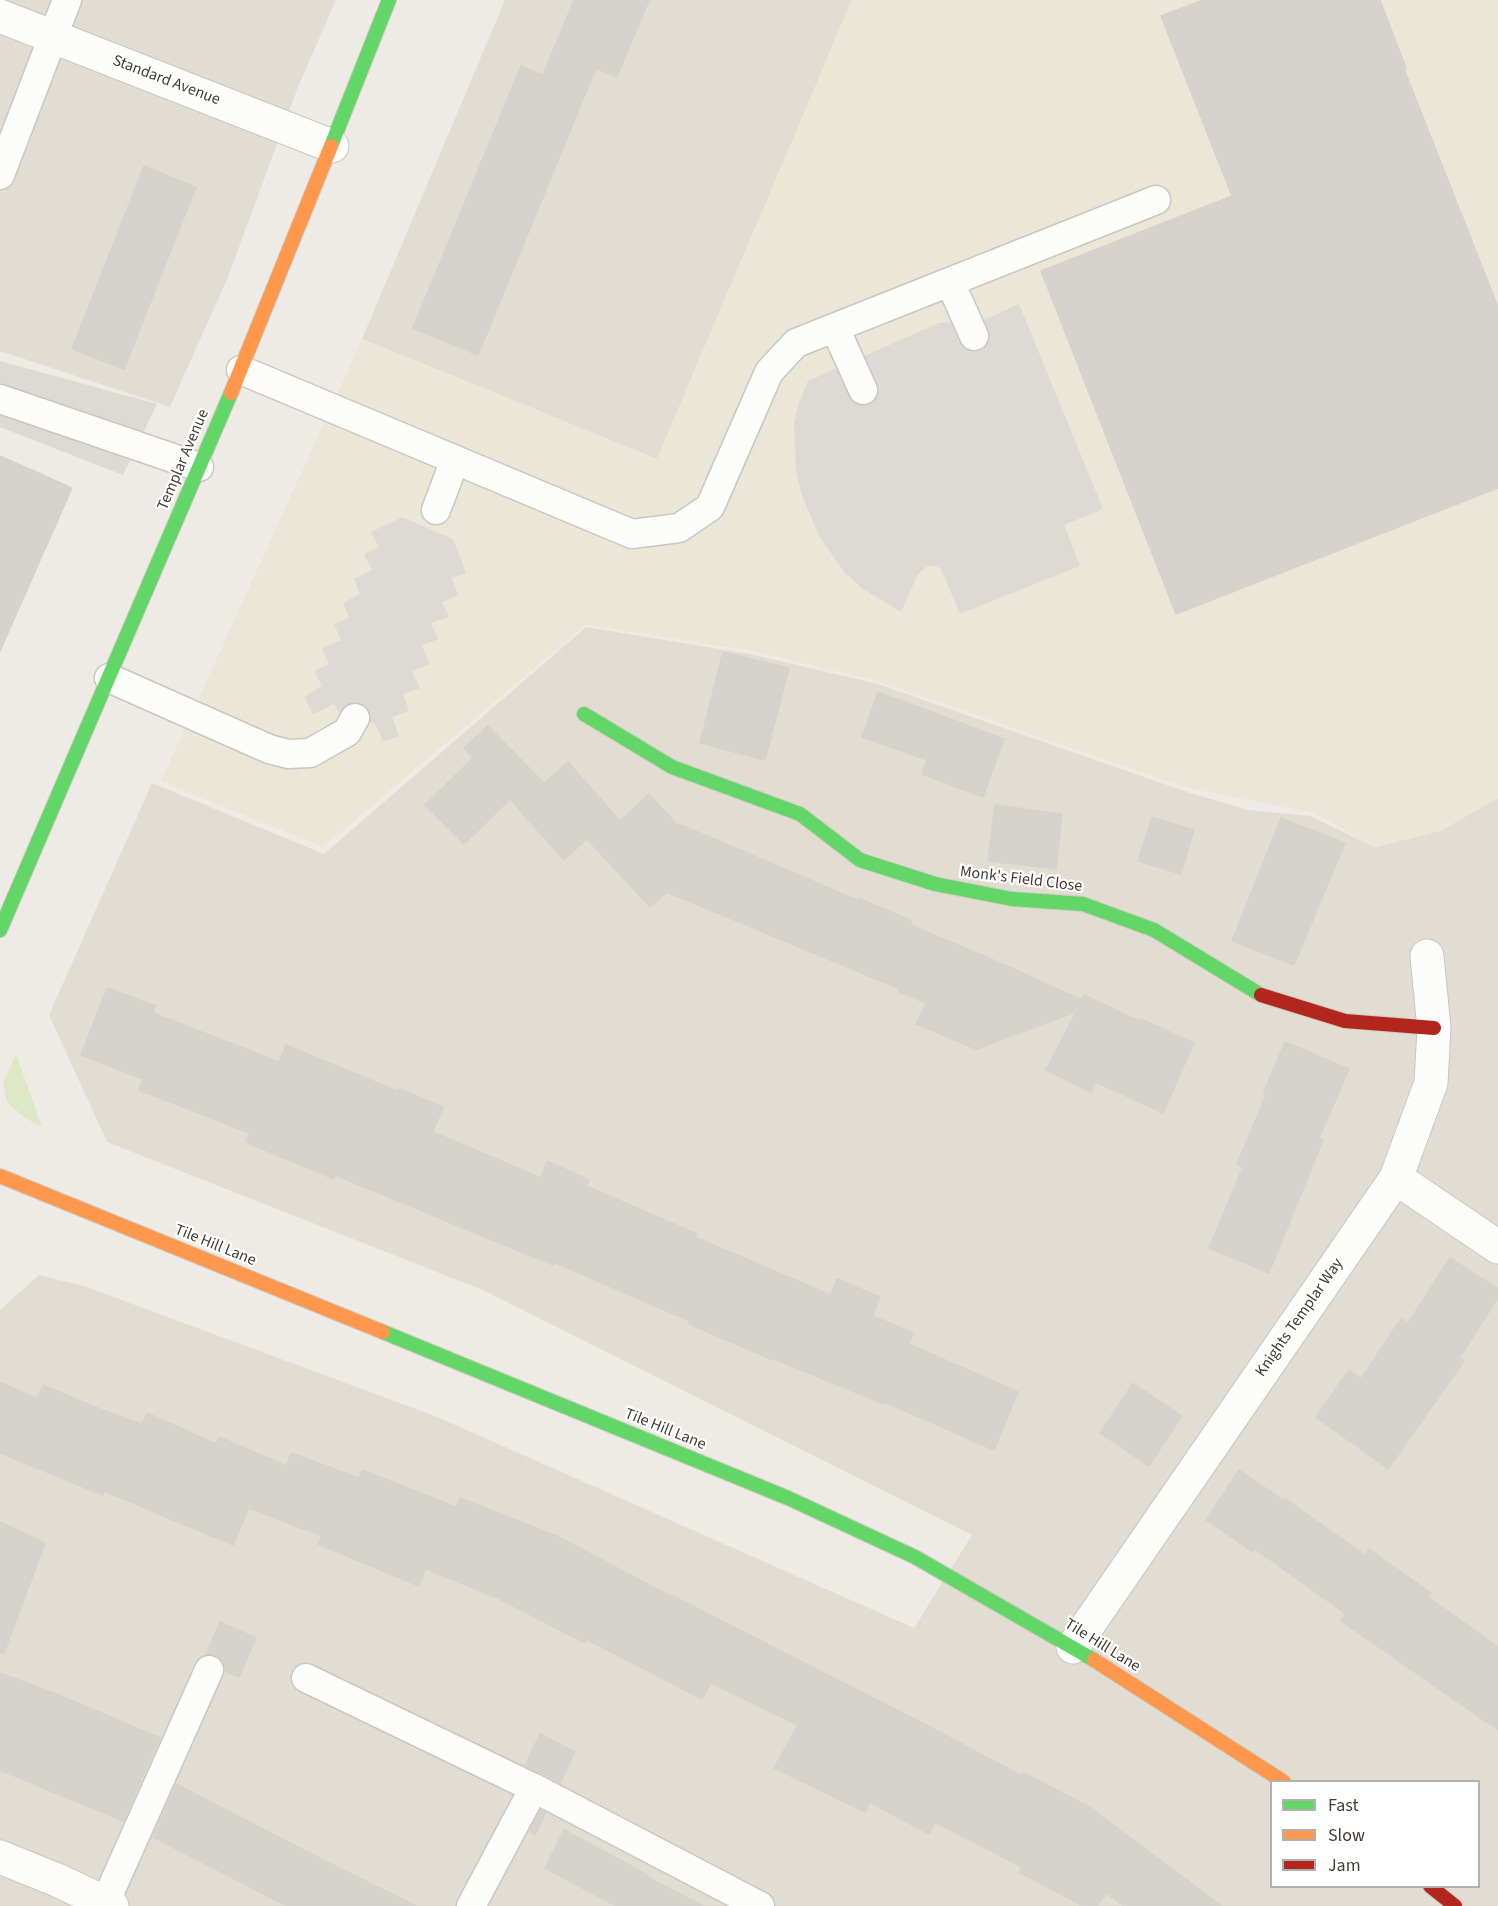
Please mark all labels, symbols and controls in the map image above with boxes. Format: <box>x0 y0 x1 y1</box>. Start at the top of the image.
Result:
street label: Standard Avenue <box>109 52 223 110</box>
street label: Templar Avenue <box>154 407 214 513</box>
street label: Monk's Field Close <box>959 863 1083 897</box>
street label: Tile Hill Lane <box>172 1221 258 1271</box>
street label: Knights Templar Way <box>1252 1255 1348 1381</box>
street label: Tile Hill Lane <box>622 1405 708 1455</box>
street label: Tile Hill Lane <box>1060 1615 1144 1677</box>
legend <box>1270 1780 1480 1888</box>
text: Fast <box>1328 1793 1359 1818</box>
text: Slow <box>1328 1823 1365 1848</box>
text: Jam <box>1328 1853 1361 1878</box>

